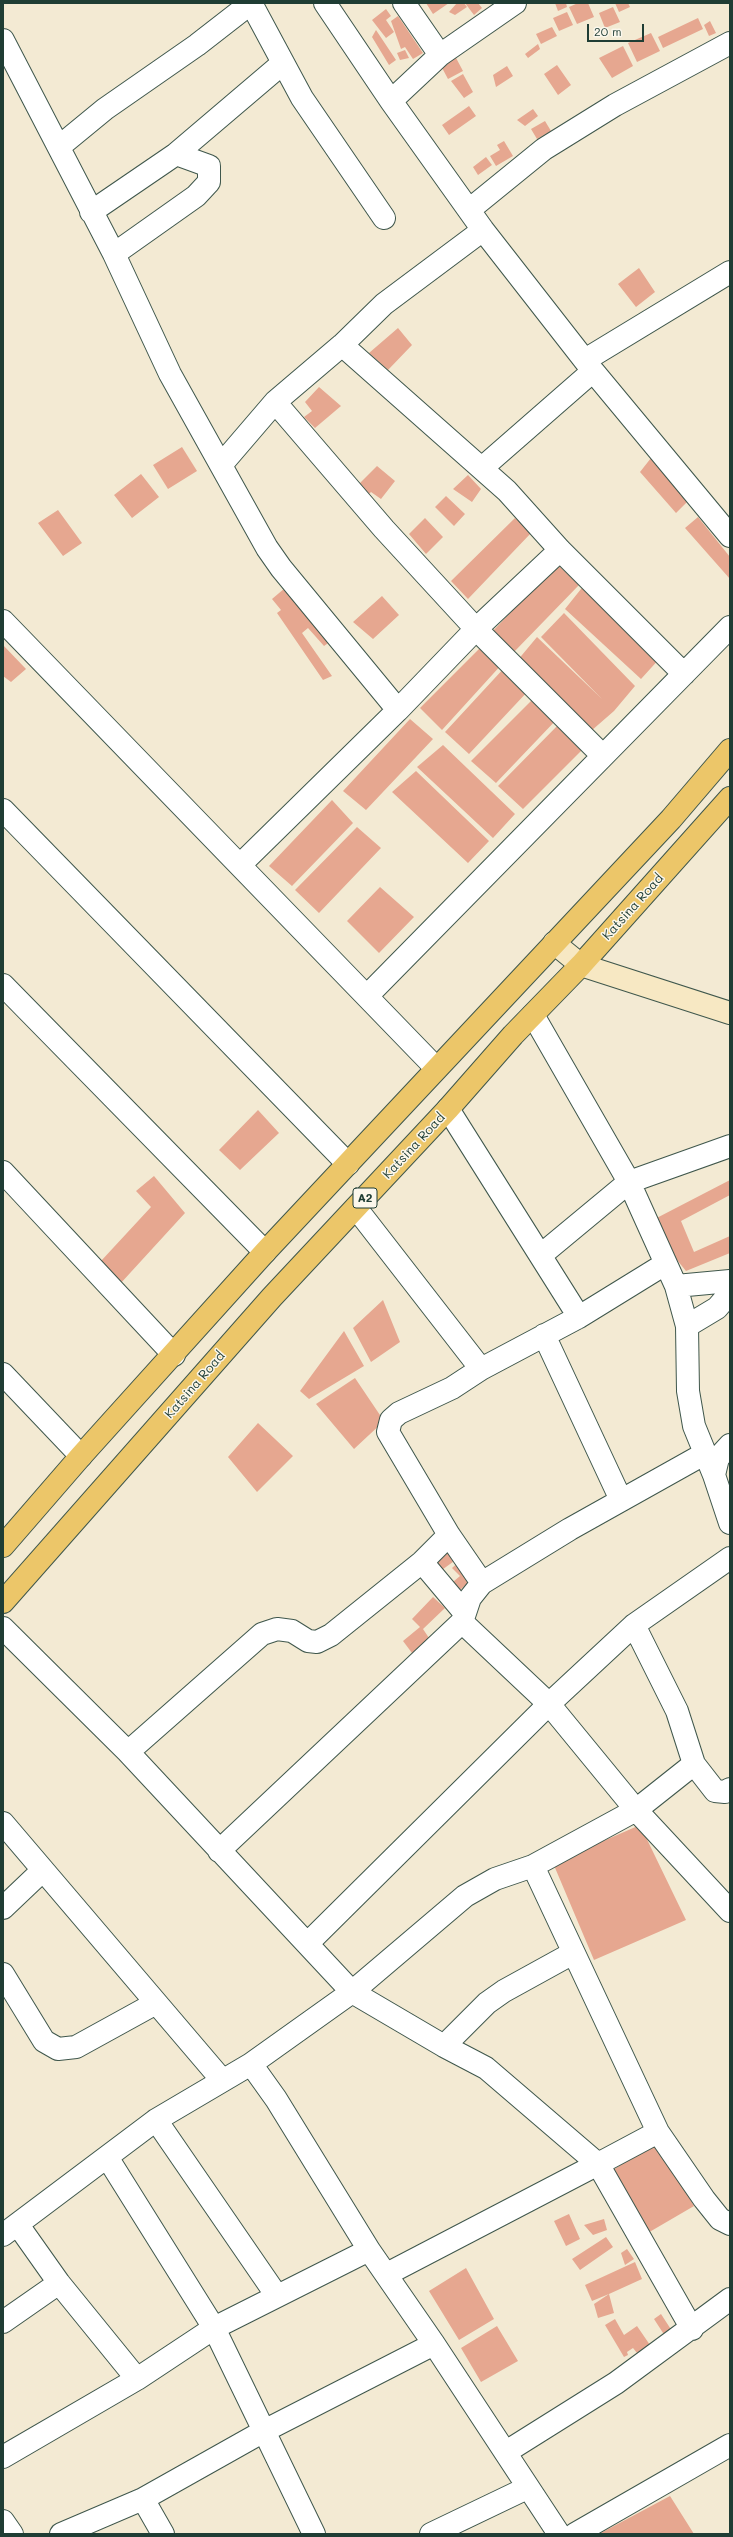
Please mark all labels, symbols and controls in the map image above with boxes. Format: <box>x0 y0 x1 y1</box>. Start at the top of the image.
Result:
scale bar <box>589 16 646 42</box>
text: 20 m <box>594 23 622 39</box>
street label: Katsina Road <box>599 871 667 943</box>
street label: Katsina Road <box>380 1110 448 1182</box>
road number: A2 <box>353 1188 377 1208</box>
street label: Katsina Road <box>162 1348 228 1422</box>

